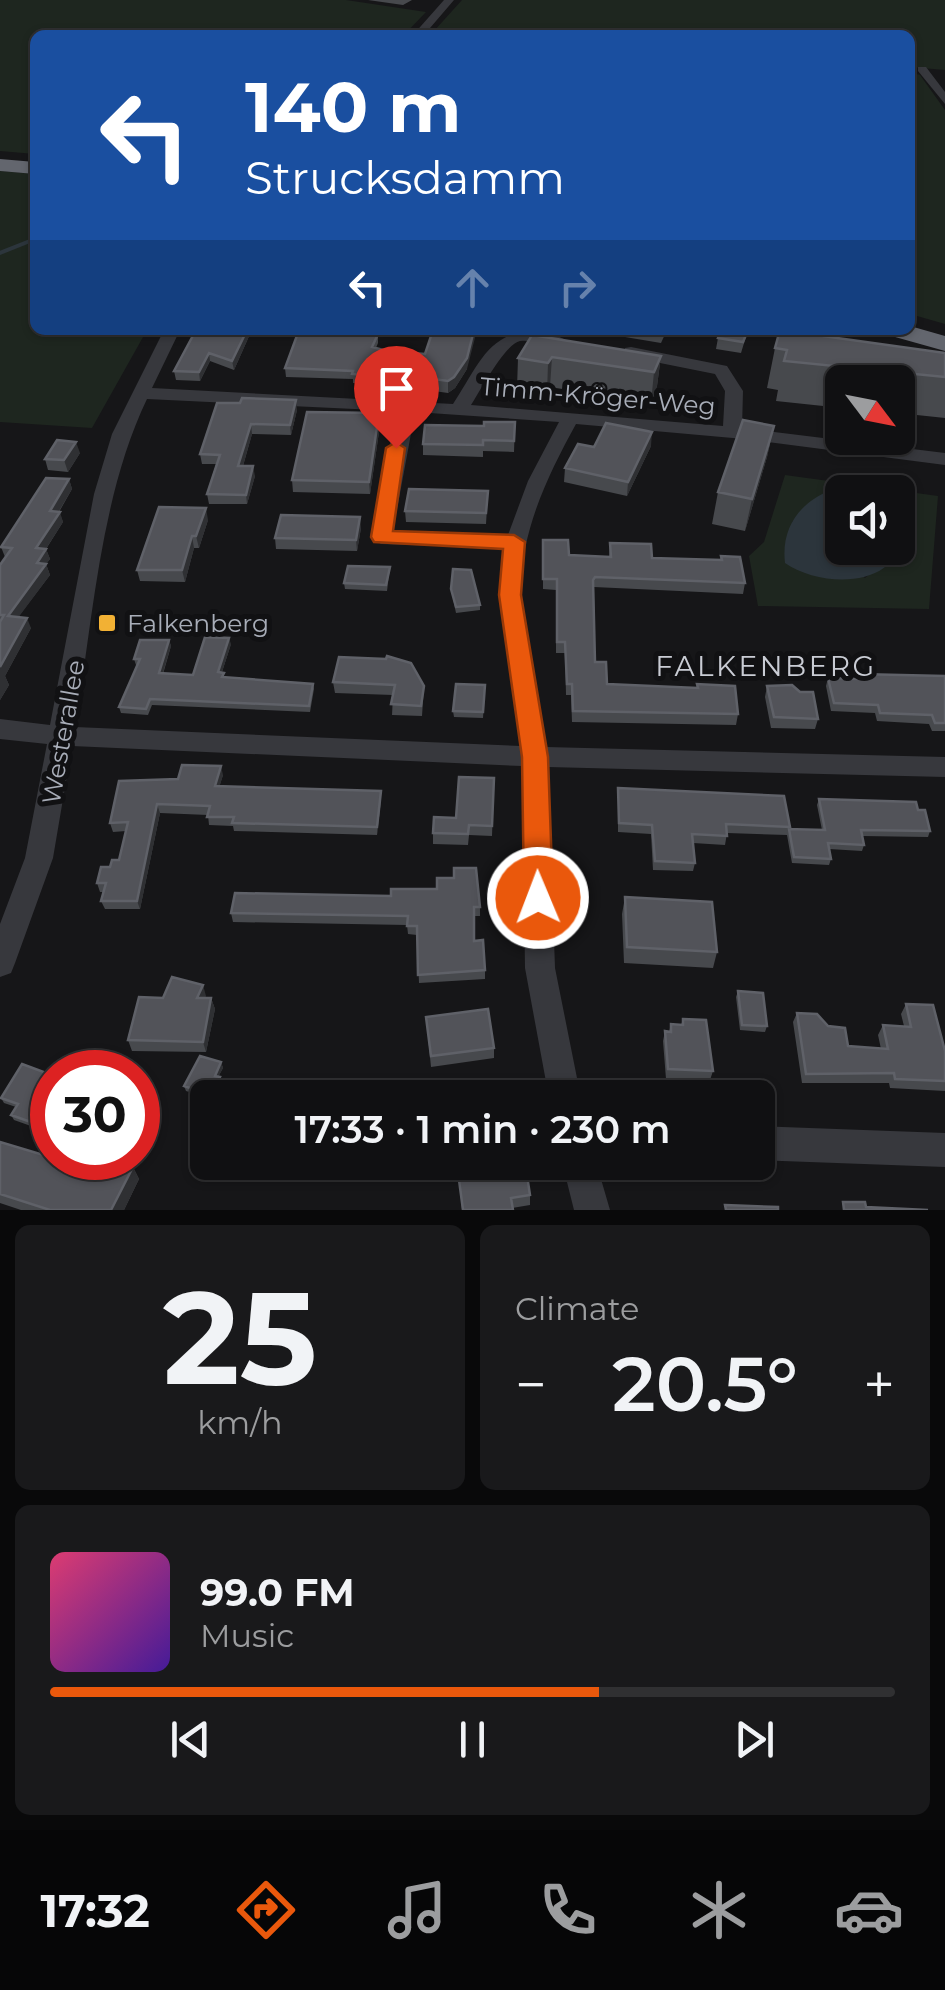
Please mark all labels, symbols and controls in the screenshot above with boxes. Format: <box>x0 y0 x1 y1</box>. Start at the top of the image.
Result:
text: 140 m <box>245 64 461 150</box>
icon: left <box>80 70 210 200</box>
text: Strucksdamm <box>245 150 565 205</box>
icon: left <box>340 260 395 315</box>
icon: ahead <box>445 260 500 315</box>
icon: right <box>550 260 605 315</box>
pin <box>354 346 439 449</box>
icon: arrive <box>369 361 424 416</box>
north arrow <box>825 365 915 455</box>
map controls <box>825 365 915 565</box>
street label: Timm-Kröger-Weg <box>479 371 717 421</box>
button: sound <box>825 475 915 565</box>
place label: Falkenberg <box>127 608 269 638</box>
marker: Falkenberg <box>96 612 118 634</box>
district label: FALKENBERG <box>655 649 877 683</box>
street label: Westerallee <box>36 658 90 806</box>
position arrow <box>486 846 590 950</box>
speed limit sign: 30 <box>30 1050 160 1180</box>
text: 17:33 · 1 min · 230 m <box>295 1106 670 1153</box>
text: 25 <box>163 1258 317 1417</box>
text: Climate <box>515 1289 639 1328</box>
text: 20.5° <box>612 1338 798 1430</box>
text: − <box>515 1351 547 1418</box>
text: + <box>863 1351 895 1418</box>
text: km/h <box>197 1403 283 1442</box>
text: 99.0 FM <box>200 1569 355 1616</box>
text: Music <box>200 1616 294 1655</box>
icon: previous <box>163 1712 218 1767</box>
icon: pause <box>445 1712 500 1767</box>
icon: next <box>727 1712 782 1767</box>
icon: directions <box>231 1875 301 1945</box>
icon: music <box>382 1875 452 1945</box>
icon: phone <box>533 1875 603 1945</box>
icon: climate <box>684 1875 754 1945</box>
icon: car <box>834 1875 904 1945</box>
text: 17:32 <box>40 1883 150 1938</box>

